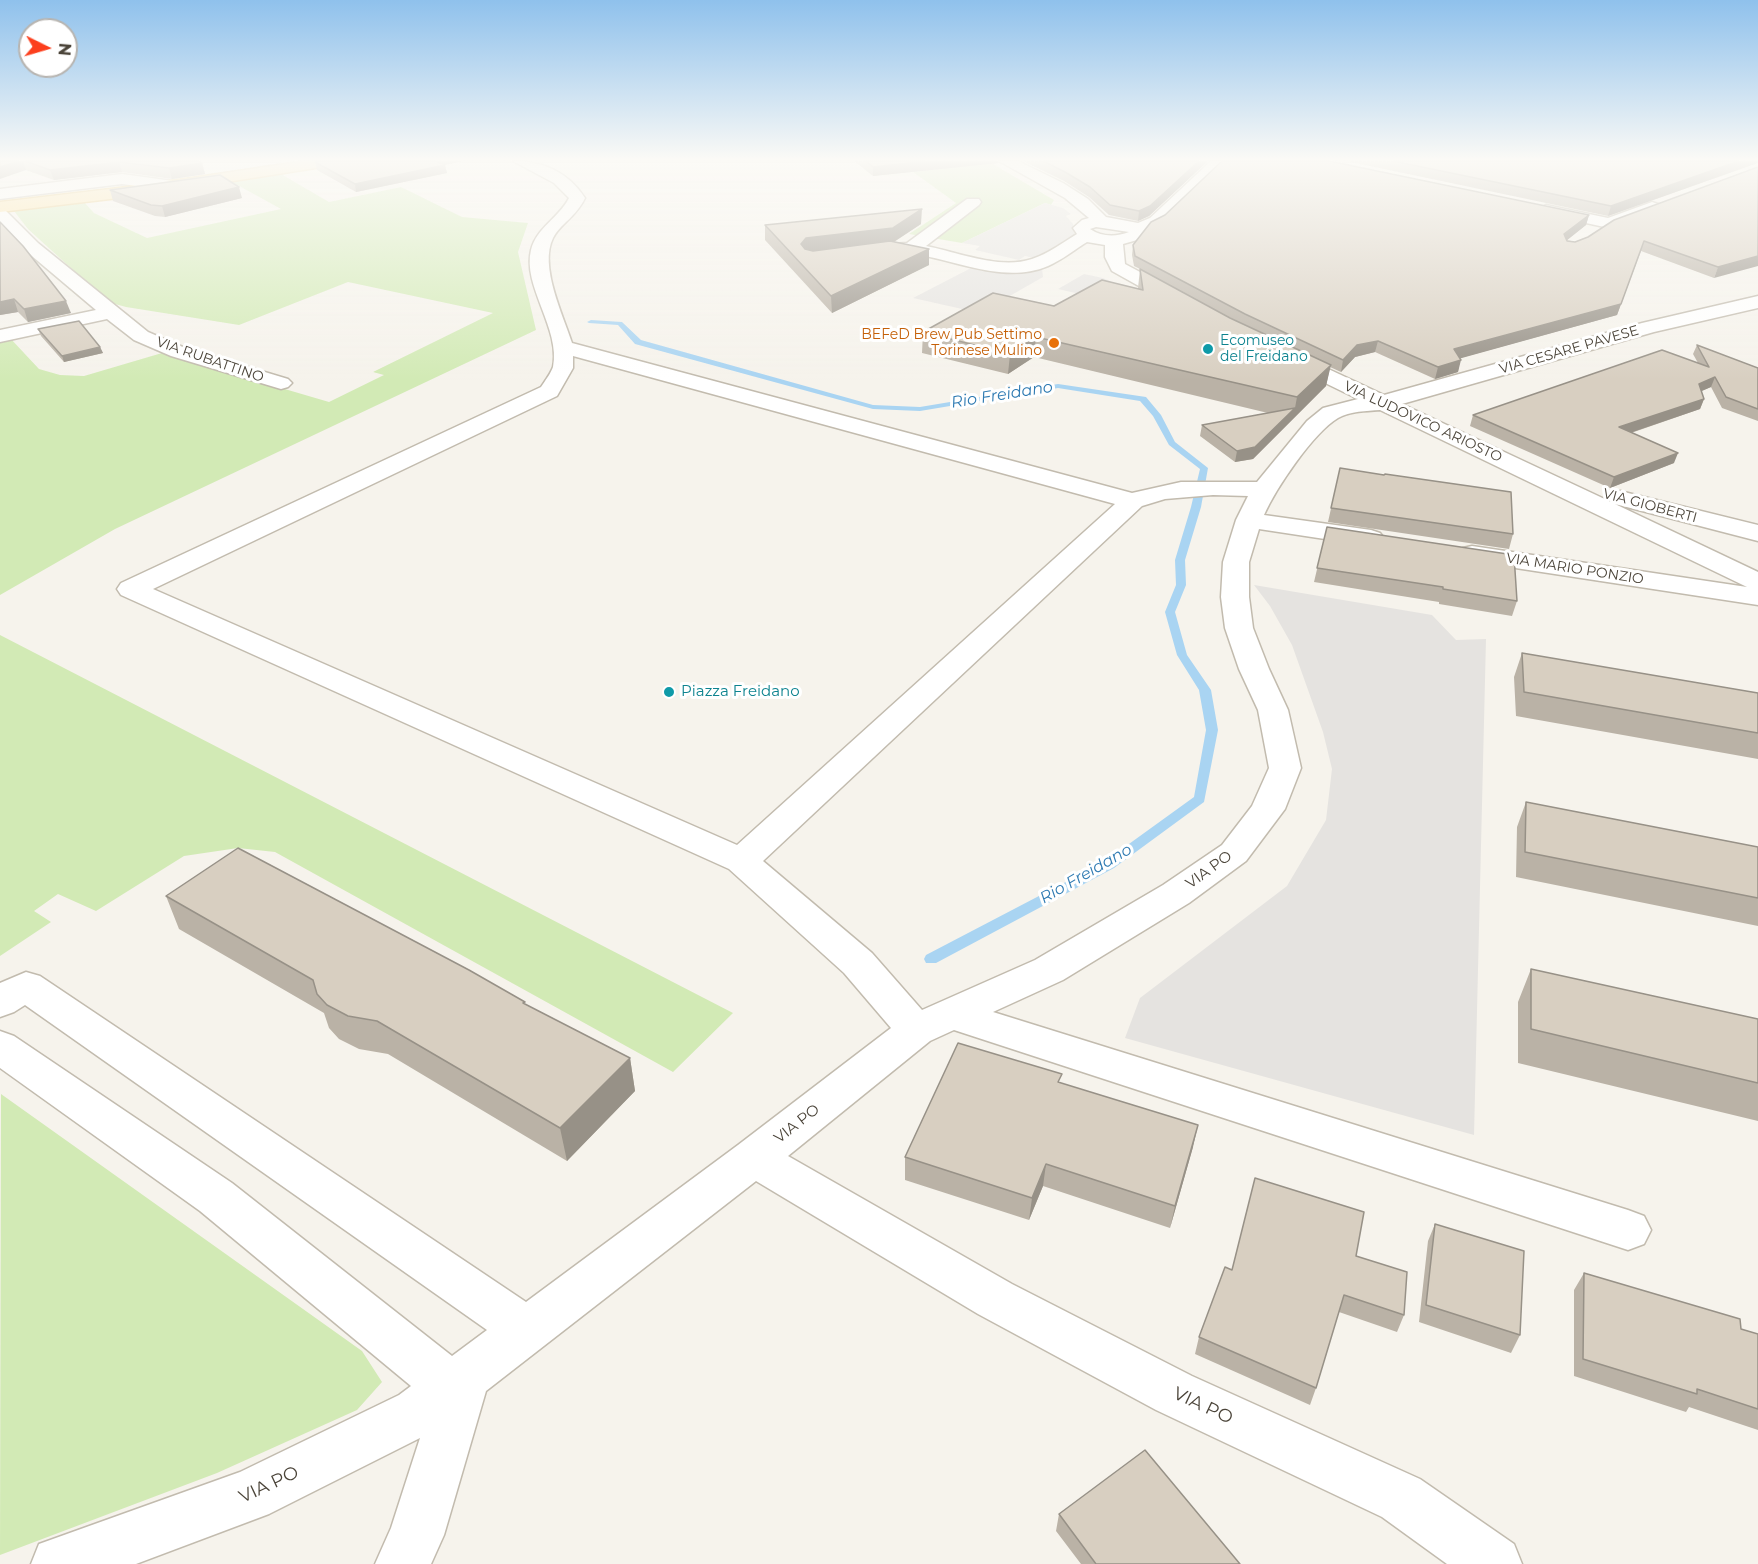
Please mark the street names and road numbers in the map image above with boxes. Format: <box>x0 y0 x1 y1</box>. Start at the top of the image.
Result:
street label: VIA CESARE PAVESE <box>1497 322 1641 378</box>
street label: VIA RUBATTINO <box>154 334 266 386</box>
street label: VIA LUDOVICO ARIOSTO <box>1341 378 1505 466</box>
street label: VIA GIOBERTI <box>1601 485 1699 527</box>
street label: VIA MARIO PONZIO <box>1505 550 1645 588</box>
street label: VIA PO <box>1182 847 1236 893</box>
street label: VIA PO <box>771 1101 823 1147</box>
street label: VIA PO <box>1170 1383 1236 1429</box>
street label: VIA PO <box>236 1462 302 1508</box>

